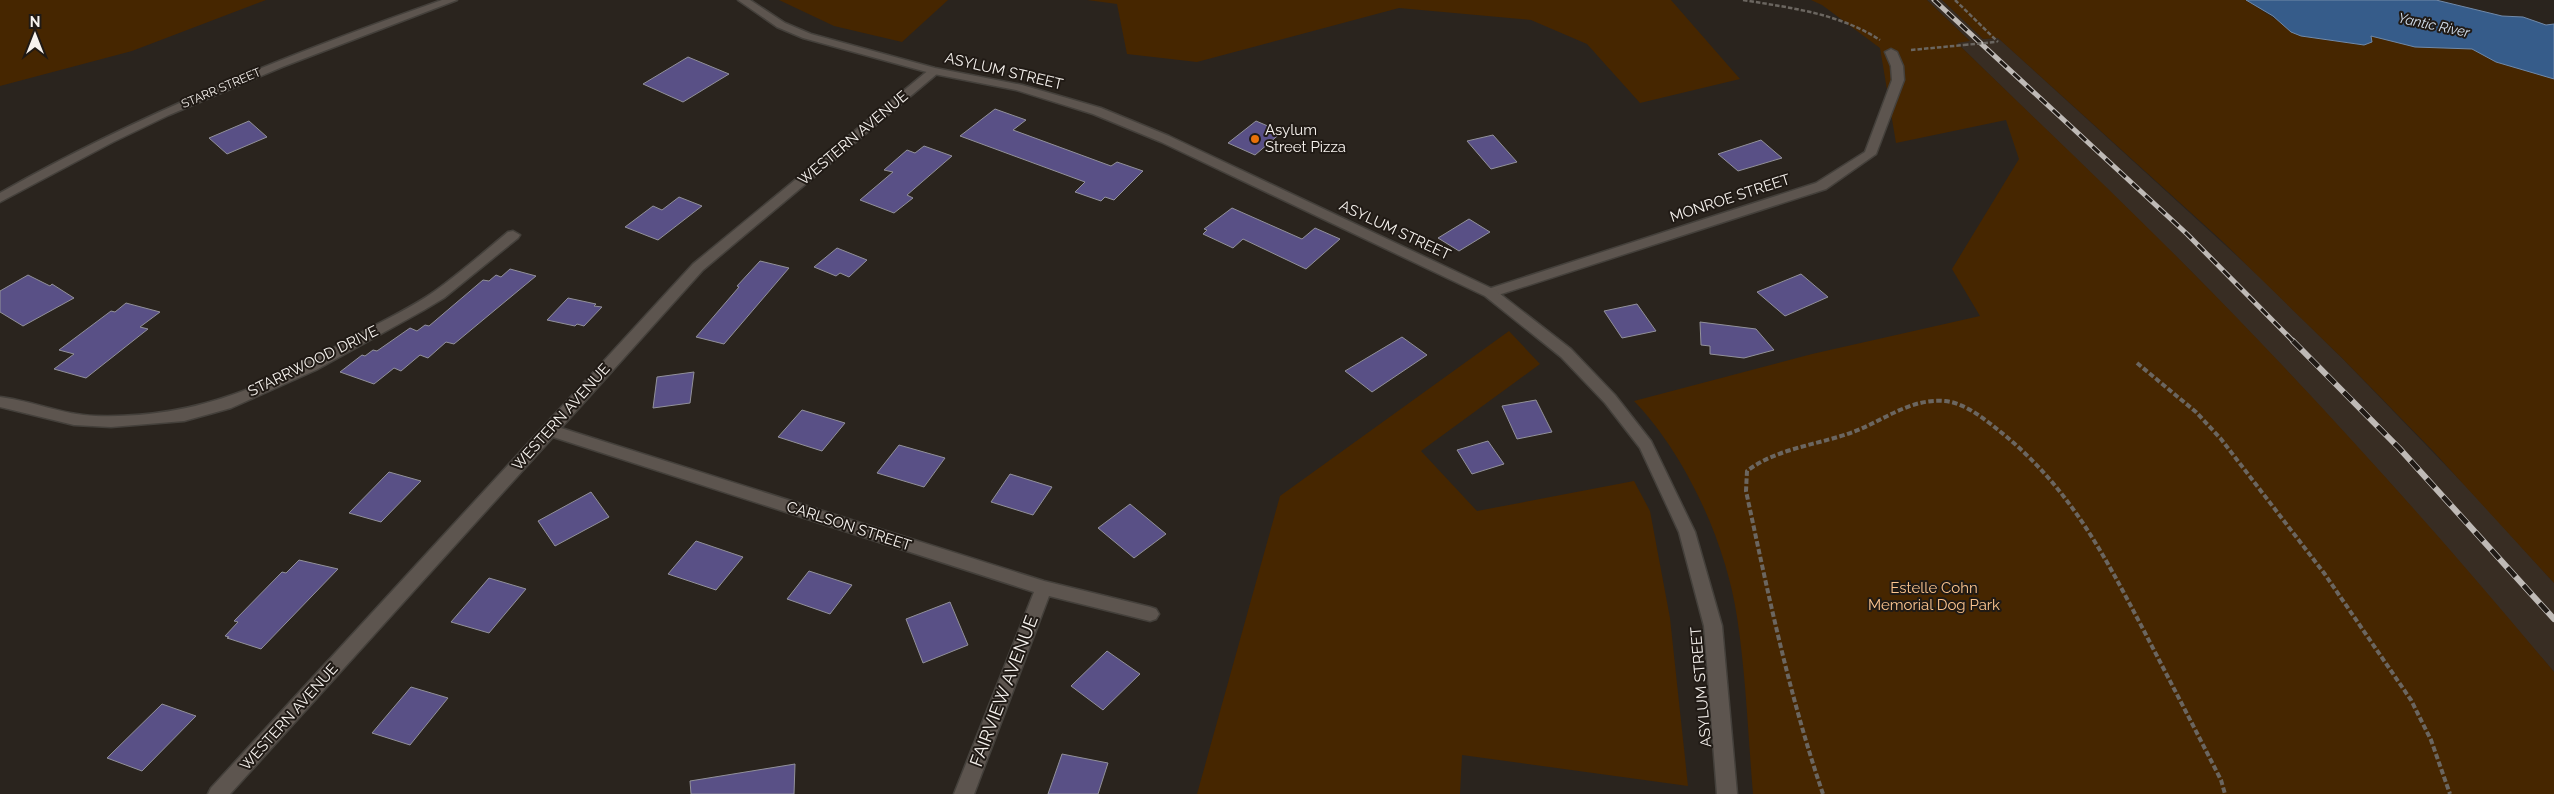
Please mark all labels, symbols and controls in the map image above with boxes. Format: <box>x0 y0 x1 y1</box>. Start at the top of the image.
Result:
north arrow <box>10 10 60 60</box>
water label: Yantic River <box>2397 10 2472 41</box>
text: N <box>30 14 40 30</box>
street label: ASYLUM STREET <box>943 49 1065 93</box>
street label: STARR STREET <box>179 65 263 111</box>
street label: WESTERN AVENUE <box>795 87 911 189</box>
place label: Asylum Street Pizza <box>1265 121 1346 156</box>
marker: Asylum Street Pizza <box>1249 133 1261 145</box>
street label: MONROE STREET <box>1668 170 1792 226</box>
street label: ASYLUM STREET <box>1337 196 1453 264</box>
street label: STARRWOOD DRIVE <box>245 322 381 400</box>
street label: WESTERN AVENUE <box>508 360 614 474</box>
street label: CARLSON STREET <box>784 497 914 555</box>
park label: Estelle Cohn Memorial Dog Park <box>1868 579 2000 614</box>
street label: FAIRVIEW AVENUE <box>965 612 1042 769</box>
street label: ASYLUM STREET <box>1687 626 1715 748</box>
street label: WESTERN AVENUE <box>236 660 342 774</box>

